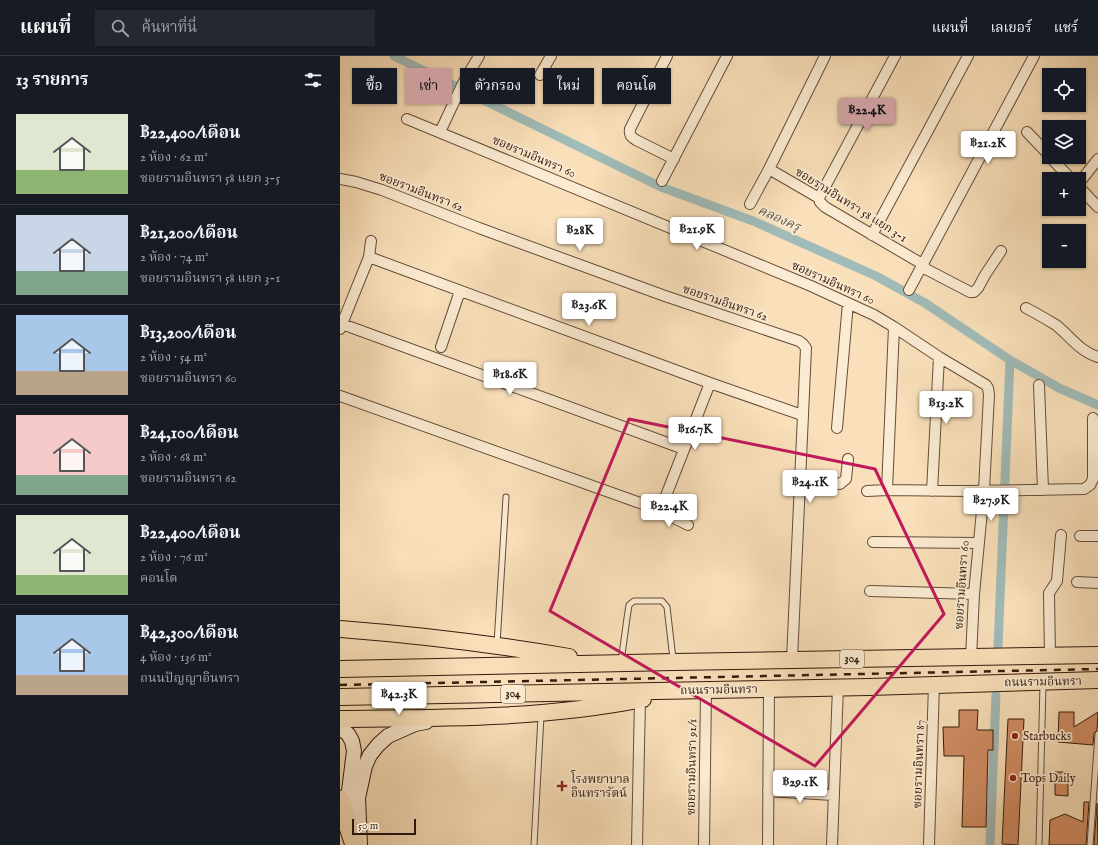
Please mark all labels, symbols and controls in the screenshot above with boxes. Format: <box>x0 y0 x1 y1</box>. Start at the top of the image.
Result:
search box <box>95 10 375 46</box>
text: แผนที่ <box>20 16 71 40</box>
icon: search <box>109 17 131 39</box>
text: ค้นหาที่นี่ <box>141 18 197 37</box>
text: แผนที่ <box>932 19 968 37</box>
text: เลเยอร์ <box>990 19 1032 37</box>
text: แชร์ <box>1054 19 1078 37</box>
chip: ซื้อ <box>352 68 397 104</box>
chip: เช่า <box>405 68 452 104</box>
chip: ตัวกรอง <box>460 68 535 104</box>
chip: ใหม่ <box>543 68 594 104</box>
chip: คอนโด <box>602 68 671 104</box>
map controls <box>1042 68 1086 268</box>
button: locate <box>1042 68 1086 112</box>
icon: filters <box>302 69 324 91</box>
text: 13 รายการ <box>16 70 88 91</box>
pin: ฿22.4K <box>834 98 900 132</box>
text: ฿22.4K <box>848 102 886 119</box>
button: layers <box>1042 120 1086 164</box>
text: ฿22,400/เดือน <box>140 123 240 144</box>
icon: home <box>48 130 96 178</box>
pin: ฿21.2K <box>955 131 1021 165</box>
street label: ซอยรามอินทรา 60 <box>490 133 578 181</box>
text: ฿21.2K <box>970 135 1006 152</box>
text: 2 ห้อง · 62 m² <box>140 149 208 166</box>
street label: ซอยรามอินทรา 58 แยก 3-1 <box>792 164 910 246</box>
street label: ซอยรามอินทรา 62 <box>377 169 466 215</box>
text: ซอยรามอินทรา 58 แยก 3-5 <box>140 170 280 187</box>
button: + <box>1042 172 1086 216</box>
water label: คลองครุ <box>755 202 804 236</box>
pin: ฿21.9K <box>664 217 730 251</box>
pin: ฿28K <box>556 218 604 252</box>
text: ฿21.9K <box>679 221 715 238</box>
text: ฿28K <box>566 222 594 239</box>
text: ฿21,200/เดือน <box>140 223 238 244</box>
button: − <box>1042 224 1086 268</box>
icon: home <box>48 231 96 279</box>
text: 2 ห้อง · 74 m² <box>140 249 209 266</box>
street label: ซอยรามอินทรา 60 <box>789 258 877 308</box>
text: ซอยรามอินทรา 58 แยก 3-1 <box>140 270 280 287</box>
street label: ซอยรามอินทรา 62 <box>680 281 770 325</box>
pin: ฿23.6K <box>556 293 622 327</box>
text: ฿23.6K <box>571 297 607 314</box>
text: ฿13,200/เดือน <box>140 323 236 344</box>
icon: home <box>48 331 96 379</box>
text: 2 ห้อง · 54 m² <box>140 349 207 366</box>
pin: ฿18.6K <box>477 362 543 396</box>
text: ฿18.6K <box>493 366 527 383</box>
text: ซอยรามอินทรา 60 <box>140 370 237 387</box>
pin: ฿13.2K <box>913 391 979 425</box>
text: ฿13.2K <box>928 395 964 412</box>
pin: ฿16.7K <box>662 417 728 451</box>
text: ฿16.7K <box>677 421 713 438</box>
text: ฿24,100/เดือน <box>140 423 239 444</box>
icon: home <box>48 431 96 479</box>
text: 2 ห้อง · 68 m² <box>140 449 207 466</box>
text: ซอยรามอินทรา 62 <box>140 470 236 487</box>
pin: ฿24.1K <box>777 470 843 504</box>
text: ฿24.1K <box>791 474 829 491</box>
pin: ฿27.9K <box>958 488 1024 522</box>
text: ฿27.9K <box>972 492 1010 509</box>
pin: ฿22.4K <box>636 494 702 528</box>
text: ฿22.4K <box>650 498 688 515</box>
text: ฿22,400/เดือน <box>140 523 240 544</box>
icon: home <box>48 531 96 579</box>
street label: ซอยรามอินทรา 60 <box>951 540 973 630</box>
text: 2 ห้อง · 76 m² <box>140 549 208 566</box>
text: คอนโด <box>140 570 178 587</box>
text: ฿42,300/เดือน <box>140 623 238 644</box>
icon: home <box>48 631 96 679</box>
text: 4 ห้อง · 136 m² <box>140 649 212 666</box>
road number: 304 <box>840 650 864 668</box>
text: ถนนปัญญาอินทรา <box>140 670 240 687</box>
street label: ถนนรามอินทรา <box>1004 674 1082 690</box>
pin: ฿42.3K <box>366 682 432 716</box>
street label: ถนนรามอินทรา <box>680 682 758 698</box>
road number: 304 <box>501 685 525 703</box>
text: ฿42.3K <box>381 686 417 703</box>
street label: ซอยรามอินทรา 91/1 <box>684 719 700 815</box>
street label: ซอยรามอินทรา 87 <box>910 719 928 809</box>
place label: Starbucks <box>1023 729 1071 744</box>
marker: Starbucks <box>1010 731 1020 741</box>
place label: โรงพยาบาล อินทรารัตน์ <box>570 770 630 801</box>
pin: ฿29.1K <box>767 770 833 804</box>
place label: Tops Daily <box>1021 771 1076 787</box>
marker: Tops Daily <box>1008 773 1018 783</box>
text: ฿29.1K <box>782 774 818 791</box>
marker: โรงพยาบาล อินทรารัตน์ <box>556 780 568 792</box>
scale bar <box>352 817 416 836</box>
text: 50 m <box>358 819 378 833</box>

